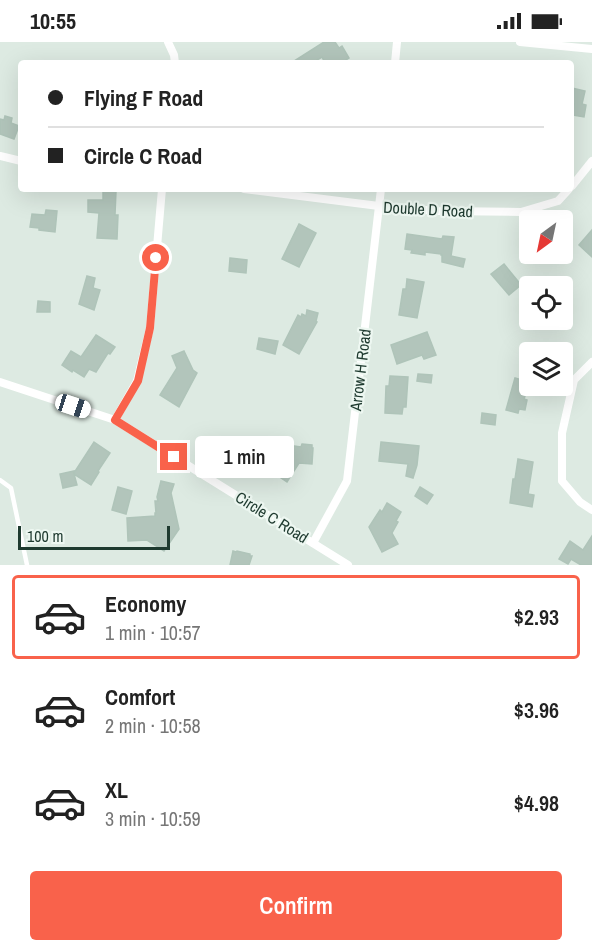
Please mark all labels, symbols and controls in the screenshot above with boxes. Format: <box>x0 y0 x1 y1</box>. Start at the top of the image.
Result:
text: 10:55 <box>30 6 76 36</box>
text: Flying F Road <box>84 83 203 113</box>
text: Circle C Road <box>84 141 202 171</box>
street label: Double D Road <box>383 196 473 222</box>
north arrow <box>519 210 573 264</box>
map controls <box>519 210 573 396</box>
route start <box>142 244 169 271</box>
button: locate <box>519 276 573 330</box>
street label: Arrow H Road <box>344 328 376 413</box>
button: layers <box>519 342 573 396</box>
car <box>53 392 93 420</box>
callout: 1 min <box>195 436 294 478</box>
route end <box>160 443 187 470</box>
text: 1 min <box>223 443 266 470</box>
street label: Circle C Road <box>231 486 313 548</box>
scale bar <box>18 523 170 550</box>
text: 100 m <box>27 525 63 547</box>
text: Economy <box>105 589 186 619</box>
icon: car <box>33 590 87 644</box>
text: $2.93 <box>514 602 559 632</box>
text: 1 min · 10:57 <box>105 619 201 646</box>
text: Comfort <box>105 682 175 712</box>
icon: car <box>33 683 87 737</box>
text: $3.96 <box>514 695 559 725</box>
text: 2 min · 10:58 <box>105 712 201 739</box>
text: XL <box>105 775 128 805</box>
icon: car <box>33 776 87 830</box>
text: $4.98 <box>514 788 559 818</box>
text: 3 min · 10:59 <box>105 805 201 832</box>
button: Confirm <box>30 871 562 940</box>

